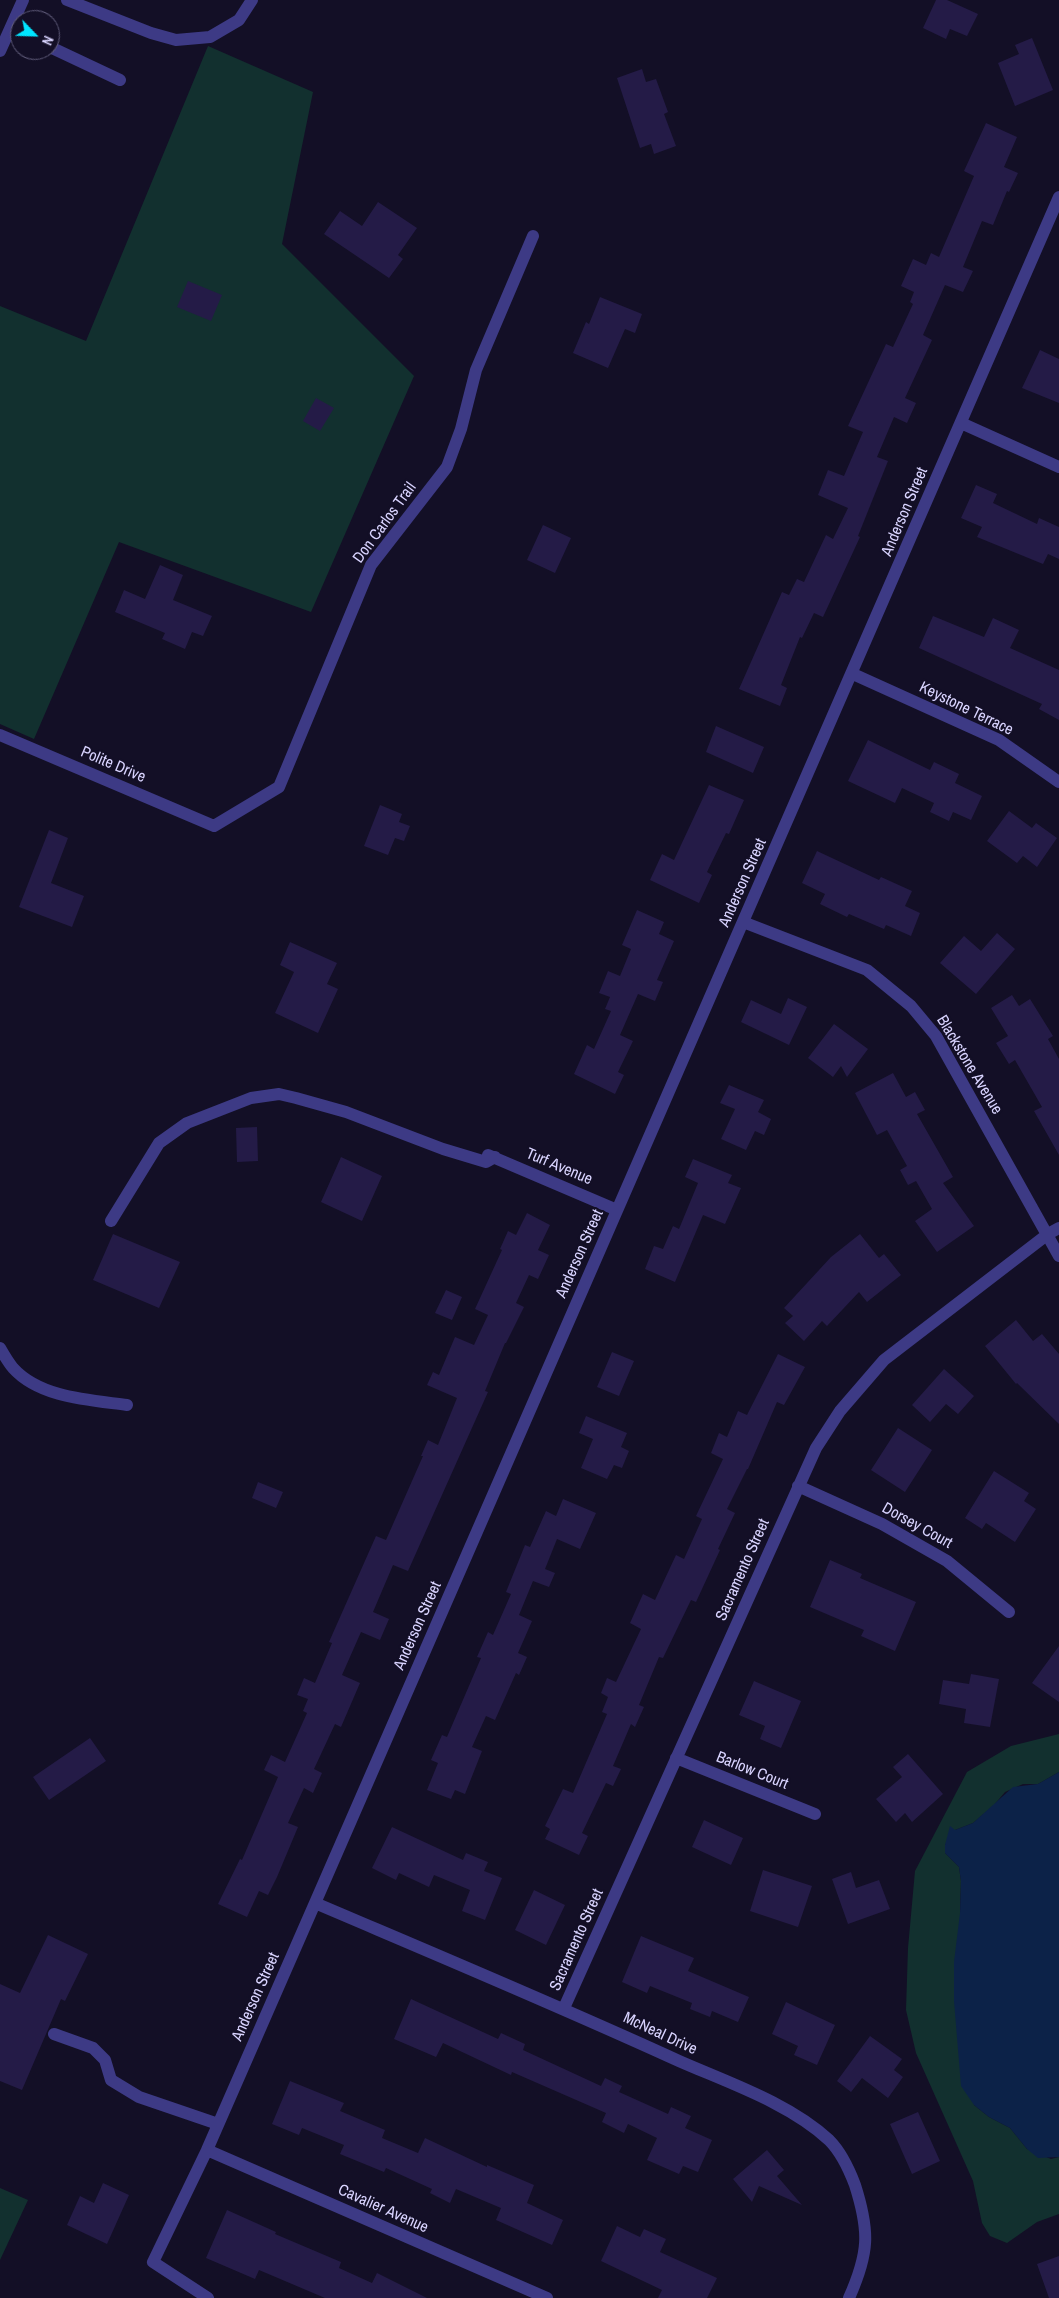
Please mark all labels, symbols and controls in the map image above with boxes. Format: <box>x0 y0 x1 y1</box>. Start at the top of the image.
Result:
north arrow <box>10 10 60 60</box>
text: N <box>38 33 58 48</box>
street label: Anderson Street <box>878 465 932 559</box>
street label: Don Carlos Trail <box>349 479 421 567</box>
street label: Keystone Terrace <box>916 678 1016 740</box>
street label: Polite Drive <box>78 743 148 787</box>
street label: Anderson Street <box>715 836 771 930</box>
street label: Blackstone Avenue <box>932 1012 1006 1118</box>
street label: Turf Avenue <box>523 1144 595 1190</box>
street label: Anderson Street <box>552 1207 608 1301</box>
street label: Dorsey Court <box>879 1499 955 1553</box>
street label: Sacramento Street <box>712 1516 774 1624</box>
street label: Anderson Street <box>390 1579 446 1673</box>
street label: Barlow Court <box>713 1748 791 1794</box>
street label: Sacramento Street <box>546 1886 608 1994</box>
street label: Anderson Street <box>228 1950 284 2044</box>
street label: McNeal Drive <box>620 2009 700 2059</box>
street label: Cavalier Avenue <box>335 2181 431 2237</box>

